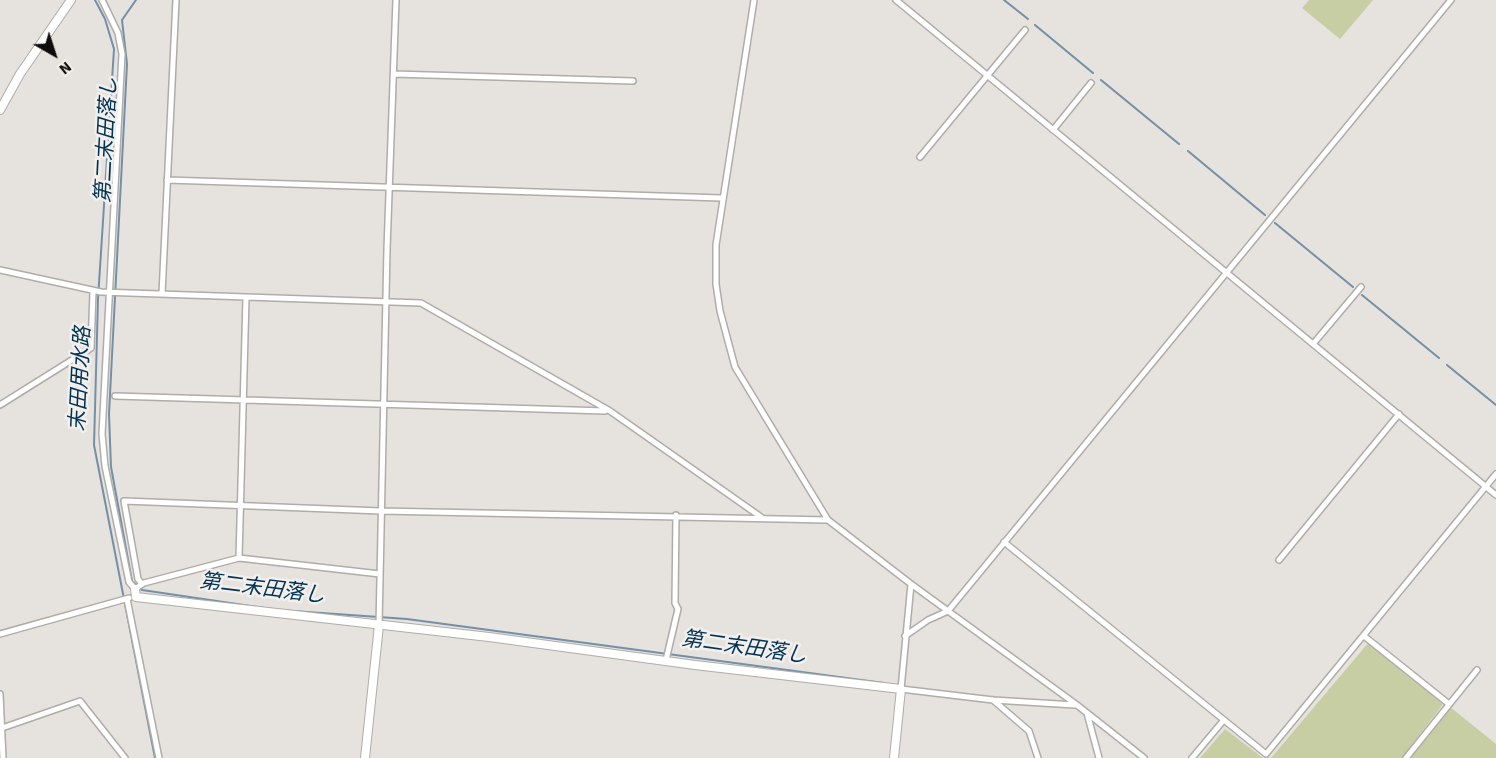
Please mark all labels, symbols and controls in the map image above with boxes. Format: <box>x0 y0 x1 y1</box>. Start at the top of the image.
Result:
north arrow <box>24 24 84 84</box>
text: N <box>54 56 76 80</box>
water label: 第二末田落し <box>92 76 124 204</box>
water label: 末田用水路 <box>67 326 97 432</box>
water label: 第二末田落し <box>198 570 326 610</box>
water label: 第二末田落し <box>680 628 808 670</box>

